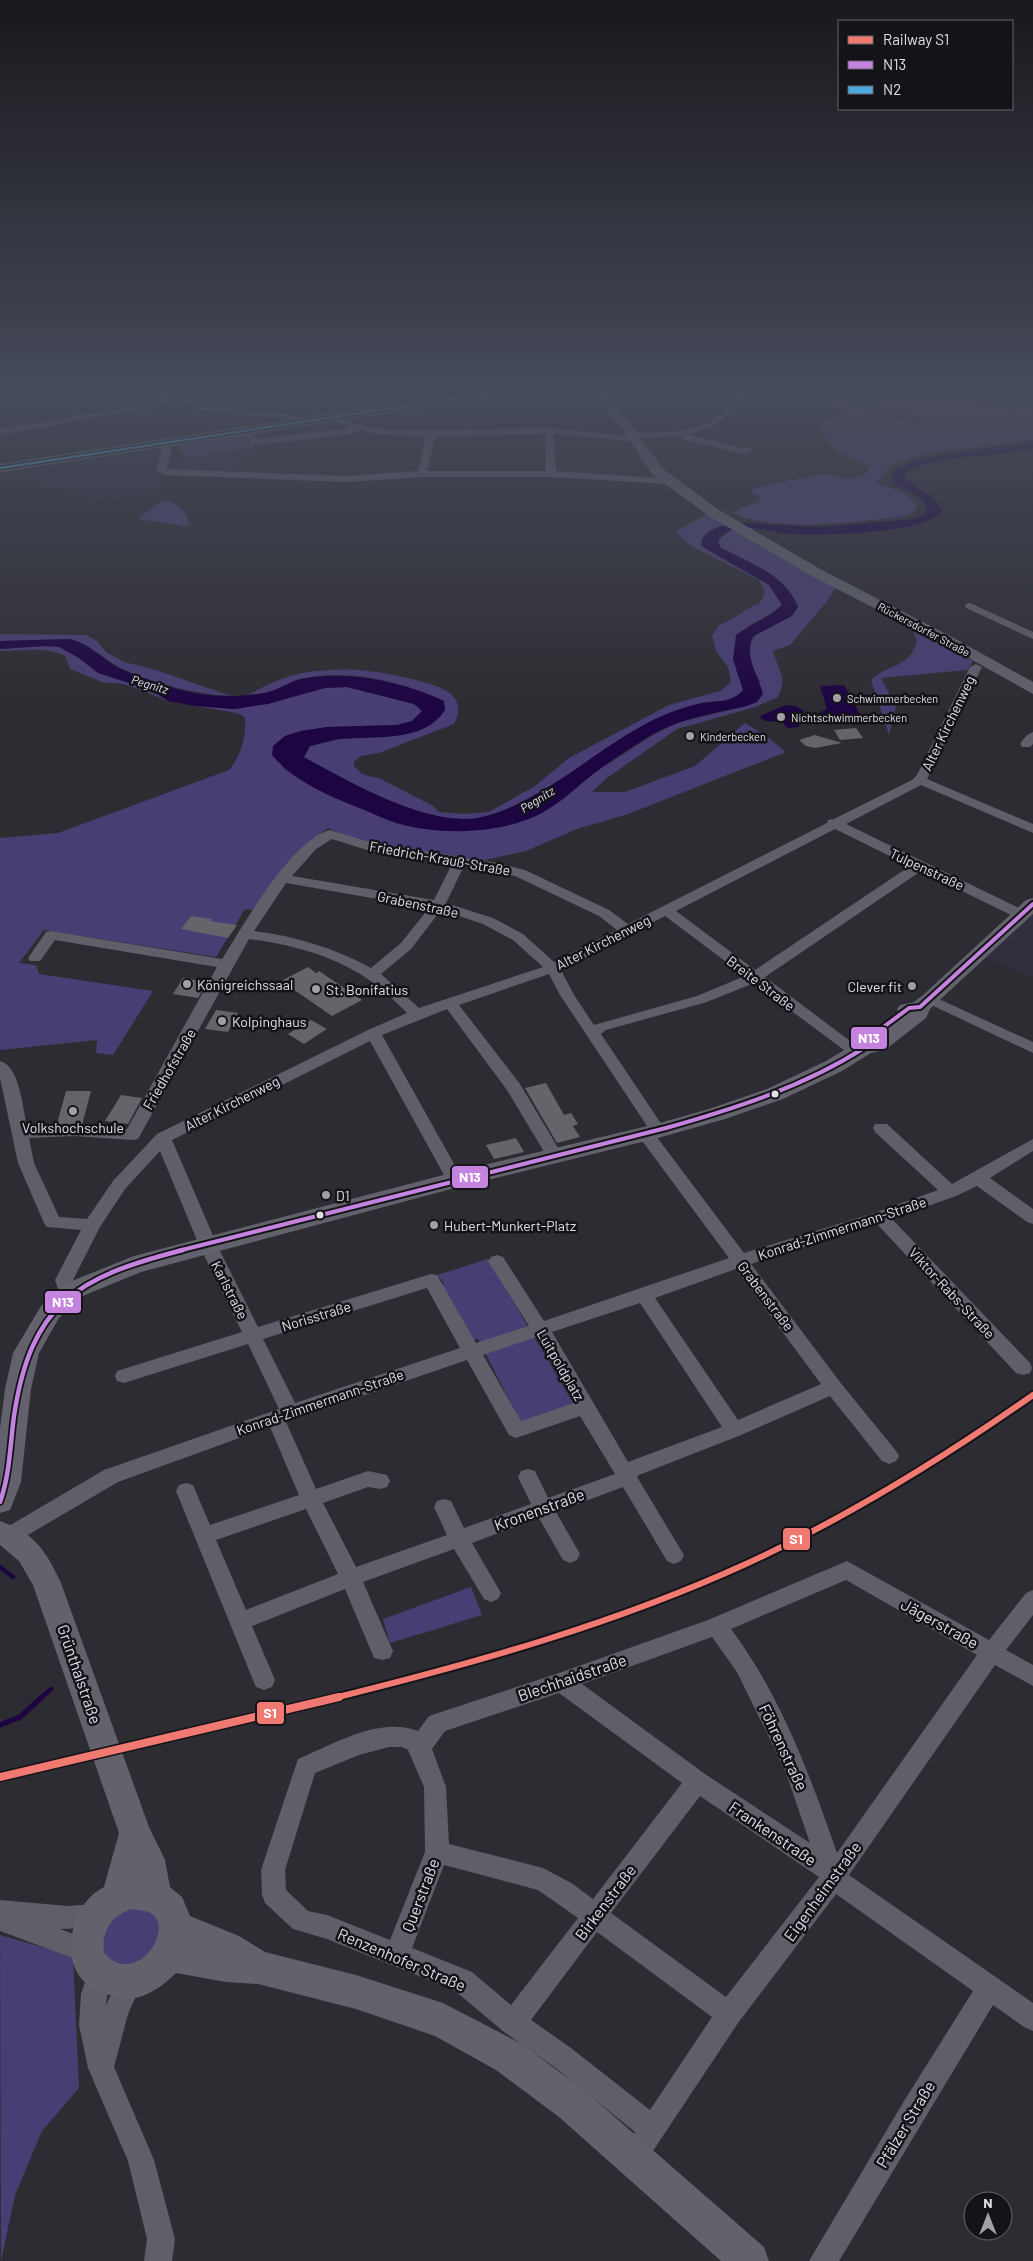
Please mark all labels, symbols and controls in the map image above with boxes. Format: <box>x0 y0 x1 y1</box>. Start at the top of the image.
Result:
legend <box>838 20 1013 110</box>
text: Railway S1 <box>883 30 949 48</box>
text: N13 <box>883 55 906 73</box>
text: N2 <box>883 80 901 98</box>
street label: Rückersdorfer Straße <box>876 599 972 659</box>
water label: Pegnitz <box>130 672 171 696</box>
street label: Alter Kirchenweg <box>918 673 978 773</box>
marker: Schwimmerbecken <box>831 692 843 704</box>
place label: Schwimmerbecken <box>847 692 938 705</box>
marker: Nichtschwimmerbecken <box>775 711 787 723</box>
place label: Nichtschwimmerbecken <box>791 711 907 724</box>
marker: Kinderbecken <box>684 730 696 742</box>
place label: Kinderbecken <box>700 730 766 743</box>
water label: Pegnitz <box>517 783 557 815</box>
street label: Friedrich-Krauß-Straße <box>368 837 512 879</box>
street label: Tulpenstraße <box>887 844 967 894</box>
street label: Grabenstraße <box>376 887 460 921</box>
street label: Alter Kirchenweg <box>553 911 653 973</box>
street label: Breite Straße <box>724 952 798 1014</box>
place label: Königreichssaal <box>197 976 293 993</box>
marker: Königreichssaal <box>181 978 193 990</box>
place label: Clever fit <box>848 978 902 995</box>
marker: Clever fit <box>906 980 918 992</box>
place label: St. Bonifatius <box>326 981 408 998</box>
marker: St. Bonifatius <box>310 983 322 995</box>
place label: Kolpinghaus <box>232 1013 307 1030</box>
marker: Kolpinghaus <box>216 1015 228 1027</box>
street label: Friedhofstraße <box>139 1026 199 1112</box>
line badge: N13 <box>850 1026 888 1050</box>
text: N13 <box>858 1029 880 1046</box>
street label: Alter Kirchenweg <box>182 1072 282 1134</box>
unlabelled marker <box>770 1089 780 1099</box>
marker: Volkshochschule <box>67 1105 79 1117</box>
place label: Volkshochschule <box>22 1119 124 1136</box>
line badge: N13 <box>451 1165 489 1189</box>
text: N13 <box>459 1168 481 1185</box>
place label: D1 <box>336 1187 350 1204</box>
marker: D1 <box>320 1189 332 1201</box>
street label: Konrad-Zimmermann-Straße <box>756 1193 928 1263</box>
unlabelled marker <box>315 1210 325 1220</box>
place label: Hubert-Munkert-Platz <box>444 1217 576 1234</box>
marker: Hubert-Munkert-Platz <box>428 1219 440 1231</box>
street label: Viktor-Rabs-Straße <box>905 1244 999 1342</box>
street label: Karlstraße <box>208 1258 252 1322</box>
street label: Grabenstraße <box>734 1258 798 1334</box>
line badge: N13 <box>44 1290 82 1314</box>
text: N13 <box>52 1293 74 1310</box>
street label: Norisstraße <box>279 1297 353 1335</box>
street label: Luitpoldplatz <box>534 1326 588 1404</box>
street label: Konrad-Zimmermann-Straße <box>234 1365 406 1439</box>
street label: Kronenstraße <box>491 1484 587 1534</box>
line badge: S1 <box>782 1527 811 1551</box>
text: S1 <box>789 1530 803 1547</box>
street label: Jägerstraße <box>898 1594 982 1652</box>
street label: Grünthalstraße <box>54 1622 106 1726</box>
street label: Blechhaidstraße <box>515 1650 629 1704</box>
line badge: S1 <box>256 1701 285 1725</box>
street label: Föhrenstraße <box>756 1701 812 1793</box>
text: S1 <box>263 1704 277 1721</box>
street label: Frankenstraße <box>726 1797 820 1869</box>
street label: Eigenheimstraße <box>779 1837 865 1945</box>
street label: Querstraße <box>397 1856 443 1934</box>
street label: Birkenstraße <box>570 1860 640 1944</box>
street label: Renzenhofer Straße <box>335 1923 469 1995</box>
street label: Pfälzer Straße <box>872 2077 938 2171</box>
north arrow <box>963 2191 1013 2241</box>
text: N <box>983 2194 993 2211</box>

